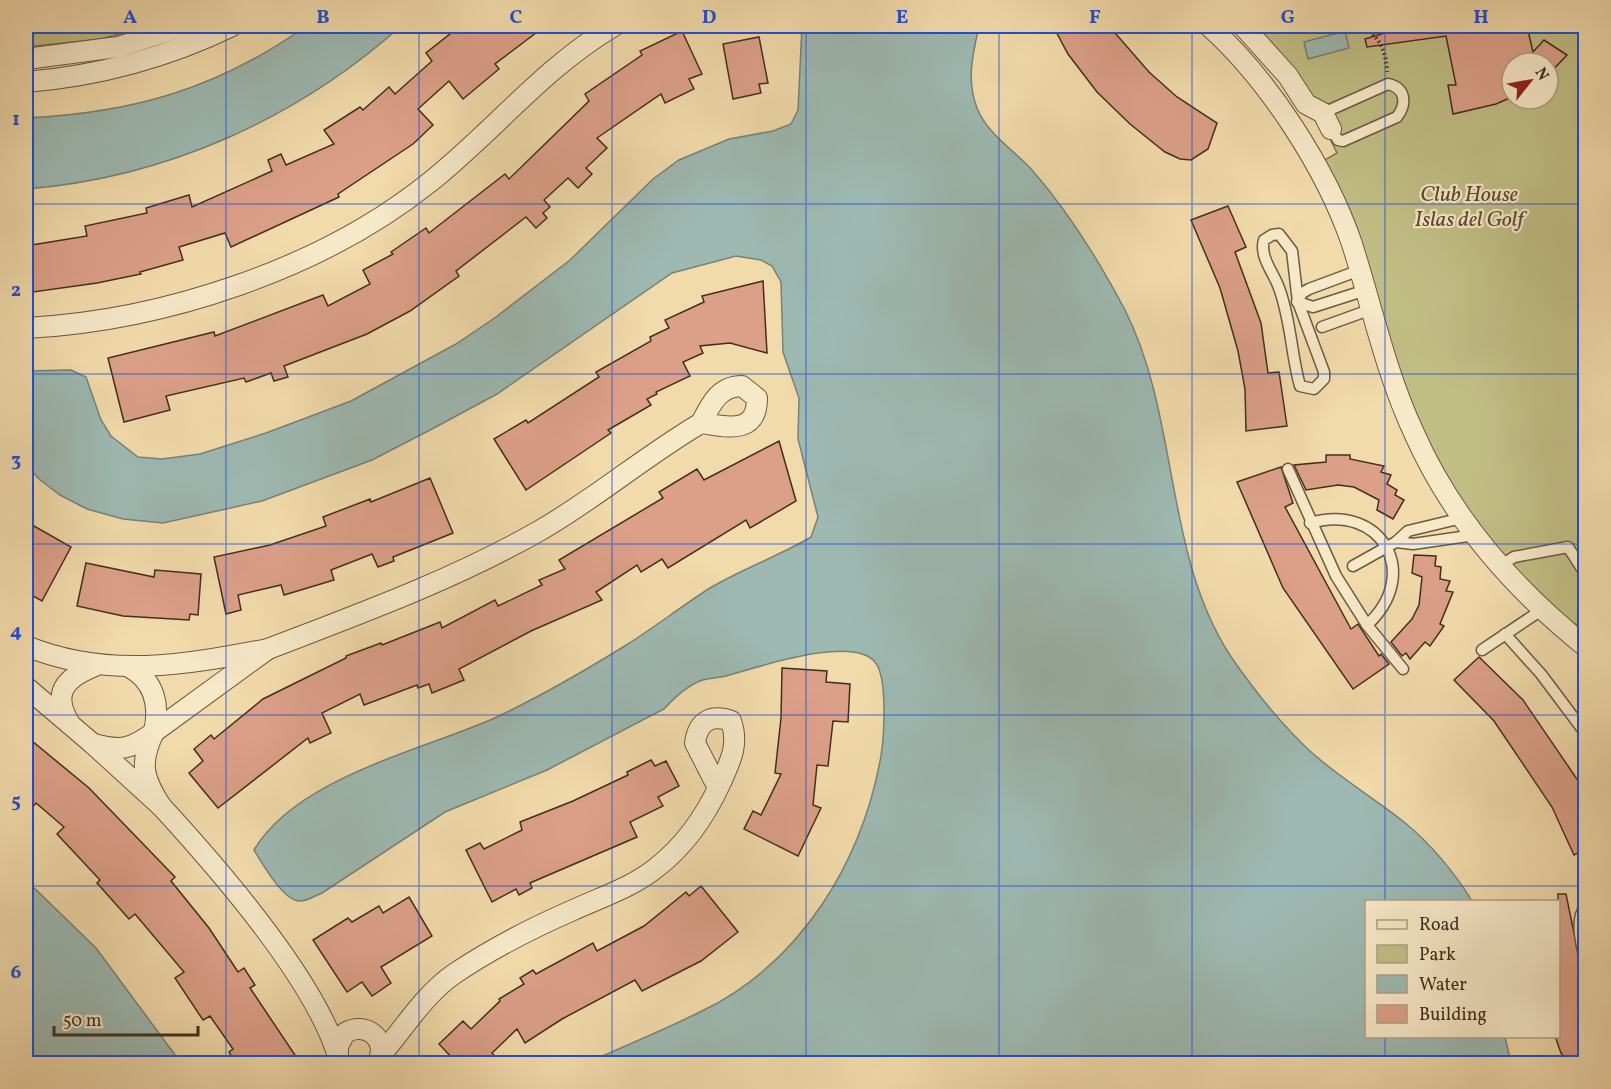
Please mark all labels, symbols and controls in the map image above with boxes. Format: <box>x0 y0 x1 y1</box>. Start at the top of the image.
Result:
text: A <box>123 4 137 32</box>
text: B <box>316 4 330 32</box>
text: C <box>510 4 523 32</box>
text: D <box>702 4 716 32</box>
text: E <box>896 4 908 32</box>
text: F <box>1089 4 1101 32</box>
text: G <box>1281 4 1295 32</box>
text: H <box>1473 4 1489 32</box>
north arrow <box>1500 51 1560 111</box>
text: N <box>1529 64 1554 85</box>
text: 1 <box>12 106 20 134</box>
park label: Club House Islas del Golf <box>1414 180 1528 236</box>
text: 2 <box>11 277 21 305</box>
text: 3 <box>11 447 21 475</box>
text: 4 <box>10 618 22 646</box>
text: 5 <box>11 788 21 816</box>
legend <box>1365 900 1560 1038</box>
text: Road <box>1419 913 1460 938</box>
text: Park <box>1419 943 1456 968</box>
text: 6 <box>11 959 22 987</box>
text: Water <box>1419 973 1467 998</box>
scale bar <box>54 999 198 1037</box>
text: Building <box>1419 1003 1487 1028</box>
text: 50 m <box>63 1009 102 1034</box>

